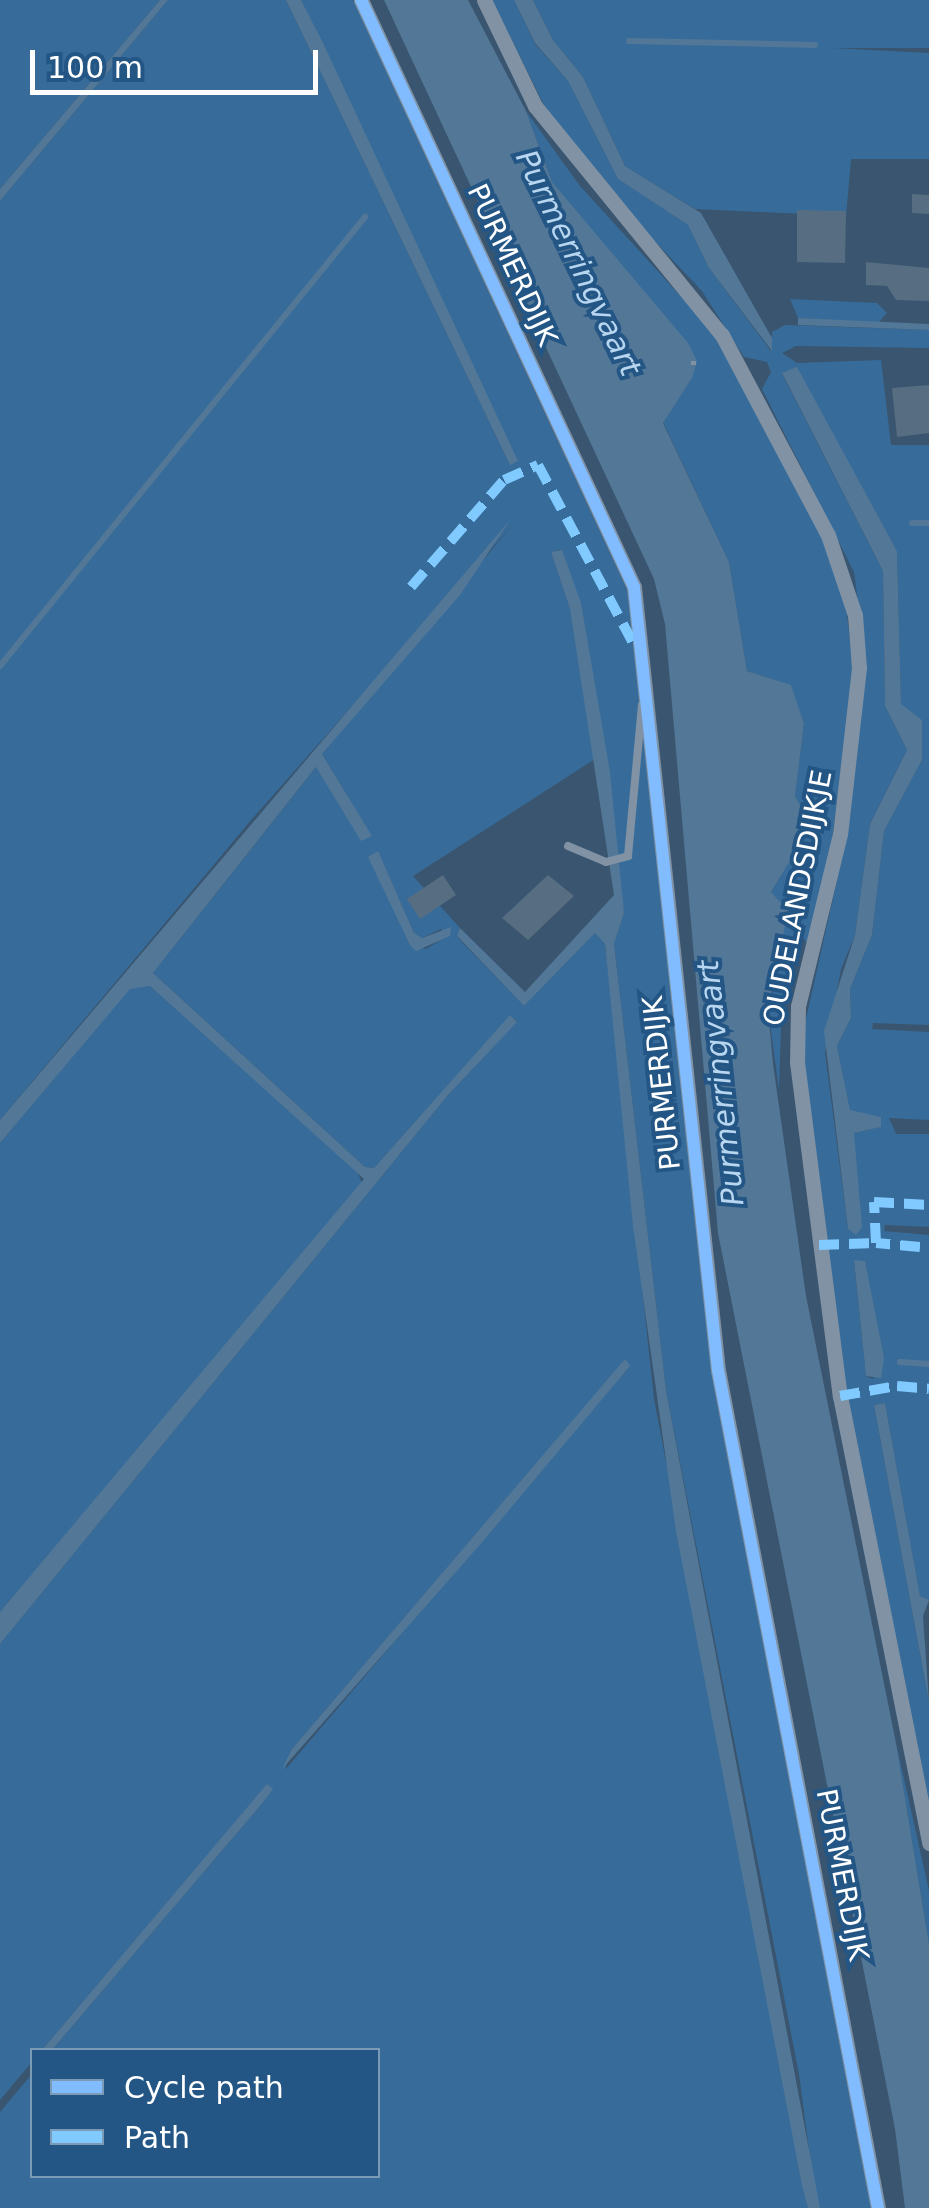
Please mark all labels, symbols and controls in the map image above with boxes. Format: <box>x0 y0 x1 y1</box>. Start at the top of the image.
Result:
scale bar <box>35 30 322 92</box>
text: 100 m <box>47 50 143 85</box>
water label: Purmerringvaart <box>508 144 648 382</box>
street label: PURMERDIJK <box>460 179 564 351</box>
street label: OUDELANDSDIJKJE <box>757 767 839 1029</box>
water label: Purmerringvaart <box>690 958 752 1208</box>
street label: PURMERDIJK <box>636 994 688 1172</box>
street label: PURMERDIJK <box>809 1786 875 1964</box>
legend <box>30 2048 380 2178</box>
text: Cycle path <box>124 2070 284 2105</box>
text: Path <box>124 2120 190 2155</box>

